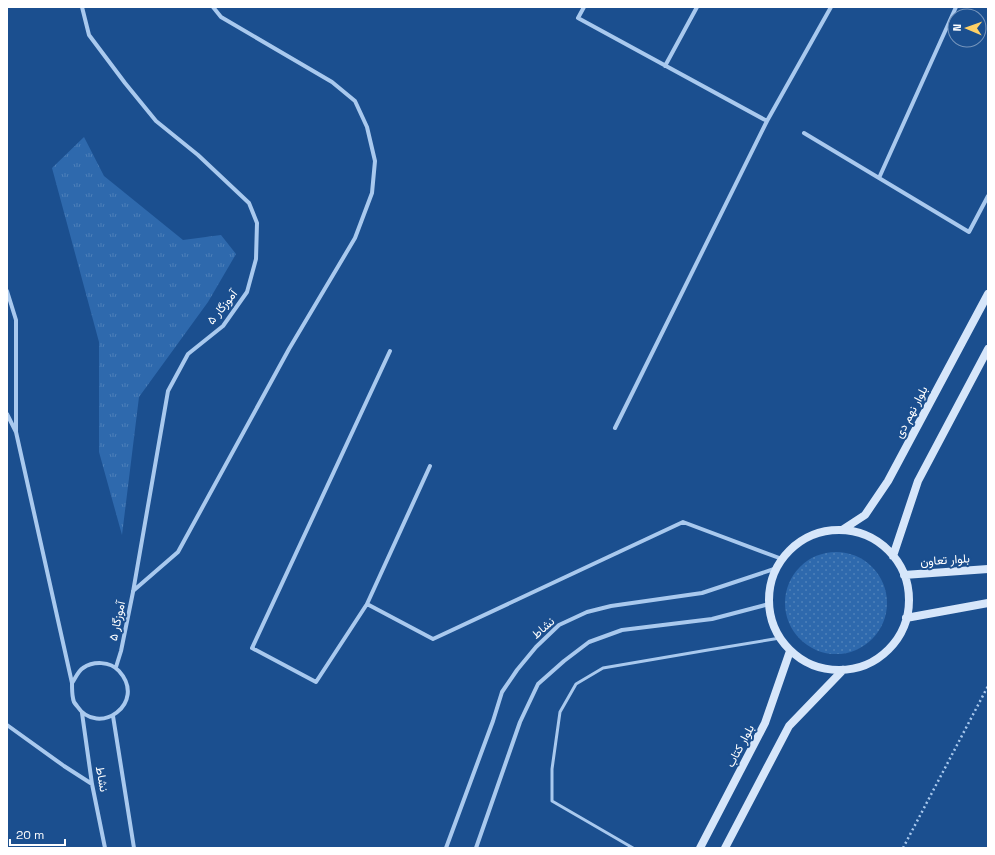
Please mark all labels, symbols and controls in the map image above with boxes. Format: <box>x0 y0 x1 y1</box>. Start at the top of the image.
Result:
north arrow <box>947 8 987 48</box>
text: N <box>950 24 964 32</box>
street label: آموزگار ۵ <box>203 285 242 328</box>
street label: بلوار نهم دی <box>891 383 931 441</box>
street label: بلوار تعاون <box>920 550 970 570</box>
street label: آموزگار ۵ <box>105 598 129 642</box>
street label: نشاط <box>528 614 558 642</box>
street label: بلوار کتاب <box>722 722 758 770</box>
street label: نشاط <box>92 765 112 793</box>
scale bar <box>10 821 65 847</box>
text: 20 m <box>16 827 44 843</box>

